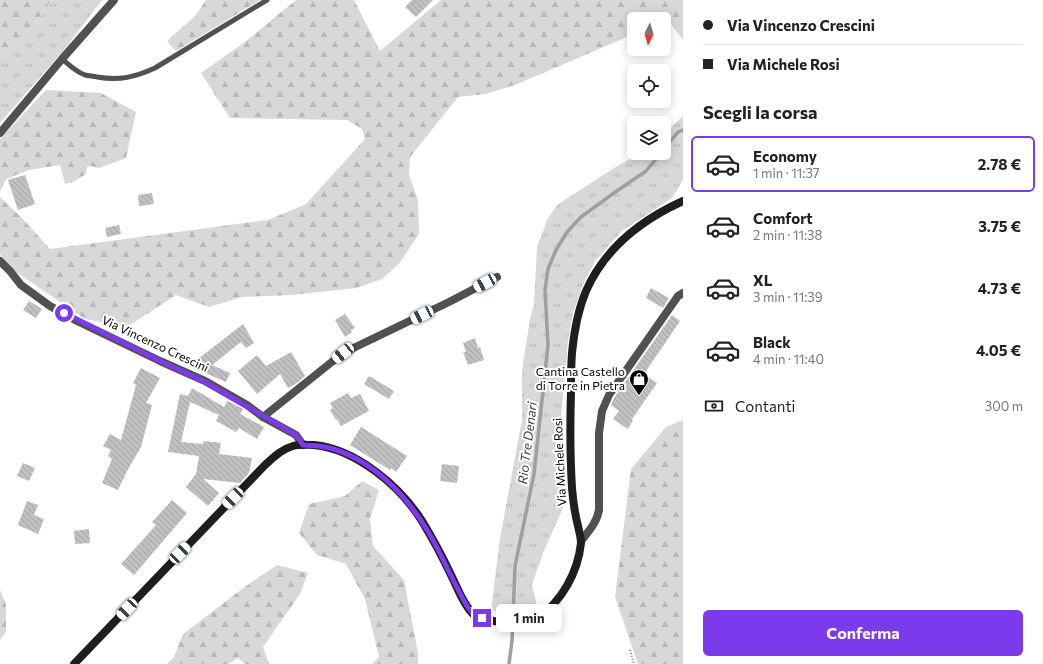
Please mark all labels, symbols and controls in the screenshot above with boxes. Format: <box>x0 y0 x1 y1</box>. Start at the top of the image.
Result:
north arrow <box>627 12 671 56</box>
map controls <box>627 12 671 160</box>
text: Via Vincenzo Crescini <box>727 16 875 34</box>
text: Via Michele Rosi <box>727 55 840 73</box>
button: locate <box>627 64 671 108</box>
text: Scegli la corsa <box>703 101 818 123</box>
button: layers <box>627 116 671 160</box>
icon: car <box>705 146 741 182</box>
text: Economy <box>753 147 817 165</box>
text: 2.78 € <box>978 155 1021 173</box>
text: 1 min · 11:37 <box>753 165 820 181</box>
icon: car <box>705 208 741 244</box>
text: Comfort <box>753 209 813 227</box>
text: 3.75 € <box>978 217 1021 235</box>
text: 2 min · 11:38 <box>753 227 822 243</box>
icon: car <box>705 270 741 306</box>
text: XL <box>753 271 772 289</box>
car <box>472 272 498 294</box>
text: 4.73 € <box>978 279 1021 297</box>
text: 3 min · 11:39 <box>753 289 823 305</box>
route start <box>55 304 73 322</box>
car <box>409 304 435 326</box>
street label: Via Vincenzo Crescini <box>100 312 211 374</box>
icon: car <box>705 332 741 368</box>
text: Black <box>753 333 791 351</box>
car <box>330 341 356 365</box>
text: 4.05 € <box>976 341 1021 359</box>
text: 4 min · 11:40 <box>753 351 824 367</box>
place label: Cantina Castello di Torre in Pietra <box>536 364 625 392</box>
shop icon: Cantina Castello di Torre in Pietra <box>628 368 650 396</box>
icon: cash <box>703 395 725 417</box>
text: Contanti <box>735 397 795 415</box>
text: 300 m <box>985 398 1023 414</box>
water label: Rio Tre Denari <box>514 400 540 485</box>
street label: Via Michele Rosi <box>550 417 568 507</box>
car <box>220 485 246 511</box>
car <box>167 540 193 566</box>
car <box>114 596 140 622</box>
callout: 1 min <box>496 604 562 632</box>
route end <box>473 609 491 627</box>
text: 1 min <box>514 610 544 626</box>
button: Conferma <box>703 610 1023 656</box>

